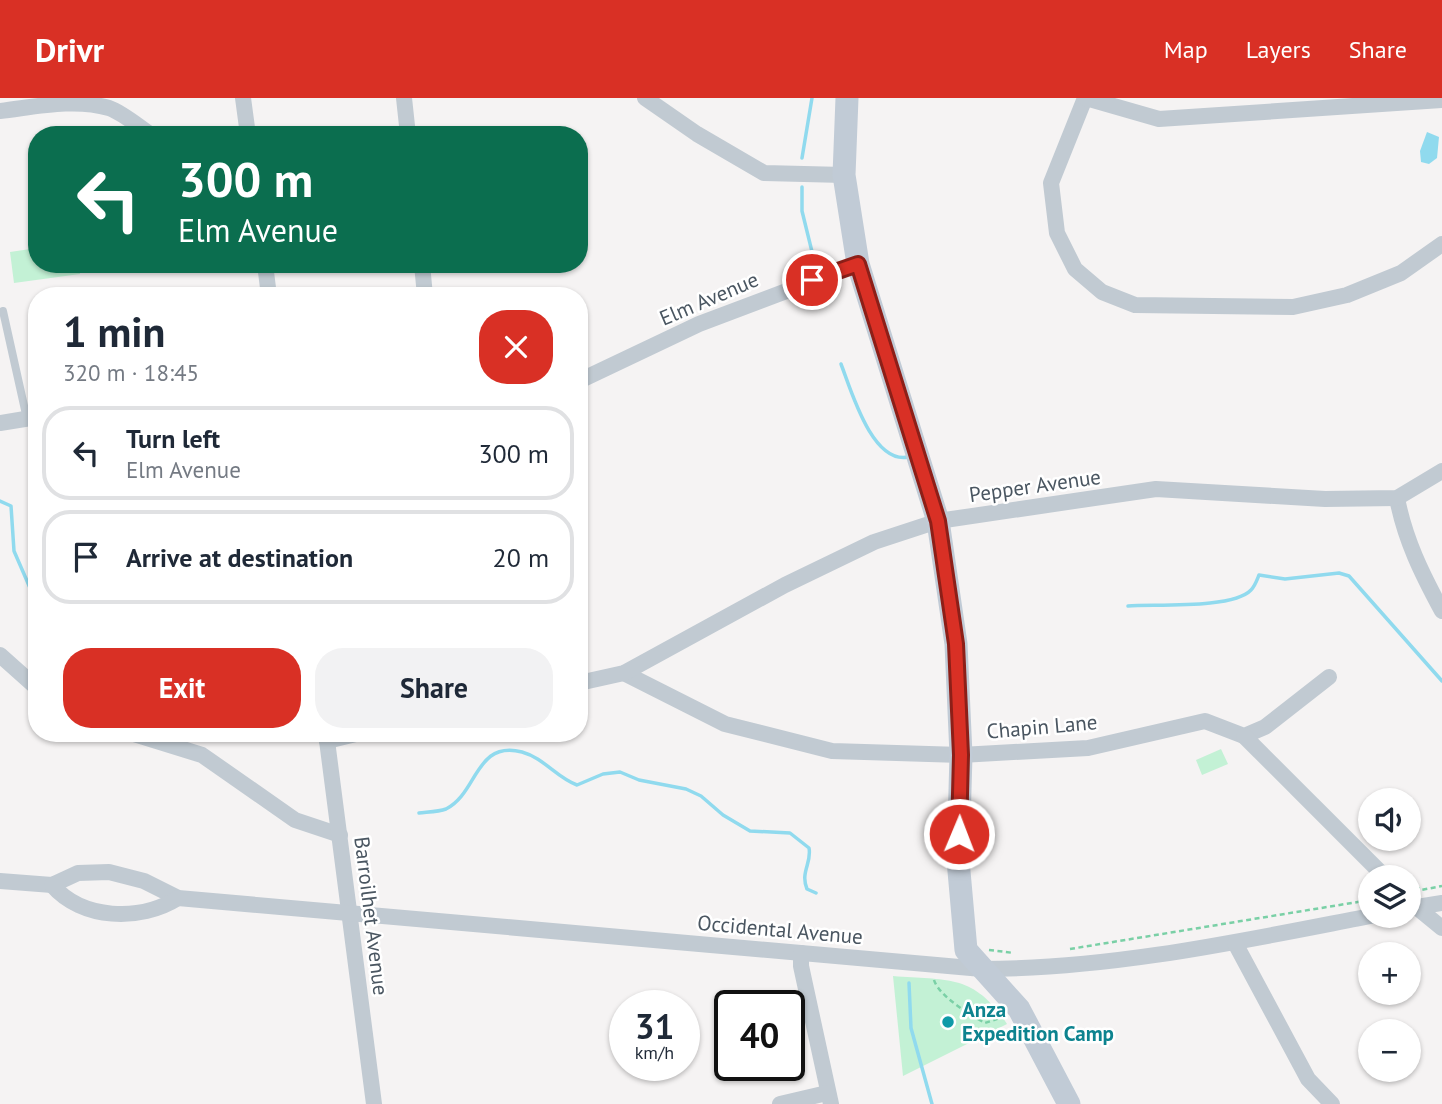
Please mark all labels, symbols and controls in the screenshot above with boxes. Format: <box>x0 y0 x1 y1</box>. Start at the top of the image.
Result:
text: Drivr <box>35 28 104 71</box>
text: Map <box>1164 34 1208 65</box>
text: Layers <box>1246 34 1311 65</box>
text: Share <box>1349 34 1407 65</box>
text: 300 m <box>178 147 313 211</box>
icon: left <box>63 154 154 245</box>
text: Elm Avenue <box>178 209 338 251</box>
pin <box>782 250 842 310</box>
icon: arrive <box>793 261 831 299</box>
street label: Elm Avenue <box>655 266 762 331</box>
text: 1 min <box>63 304 165 359</box>
button: close <box>479 310 553 384</box>
text: 320 m · 18:45 <box>63 358 199 387</box>
text: Turn left <box>126 422 220 455</box>
icon: left <box>67 434 105 472</box>
text: 300 m <box>478 437 549 470</box>
text: Elm Avenue <box>126 455 241 484</box>
street label: Pepper Avenue <box>967 463 1103 508</box>
icon: arrive <box>67 538 105 576</box>
text: Arrive at destination <box>126 541 353 574</box>
text: 20 m <box>493 541 549 574</box>
button: Exit <box>63 648 301 728</box>
button: Share <box>315 648 553 728</box>
street label: Chapin Lane <box>985 708 1098 745</box>
map controls <box>1358 788 1421 1082</box>
button: sound <box>1358 788 1421 851</box>
position arrow <box>922 797 996 871</box>
street label: Barroilhet Avenue <box>348 835 395 997</box>
button: layers <box>1358 865 1421 928</box>
street label: Occidental Avenue <box>696 909 864 950</box>
button: + <box>1358 942 1421 1005</box>
speed limit sign: 40 <box>714 990 805 1081</box>
place label: Anza Expedition Camp <box>962 996 1114 1047</box>
text: 31 <box>635 1003 674 1049</box>
marker: Anza Expedition Camp <box>940 1014 956 1030</box>
button: − <box>1358 1019 1421 1082</box>
text: km/h <box>635 1041 674 1064</box>

